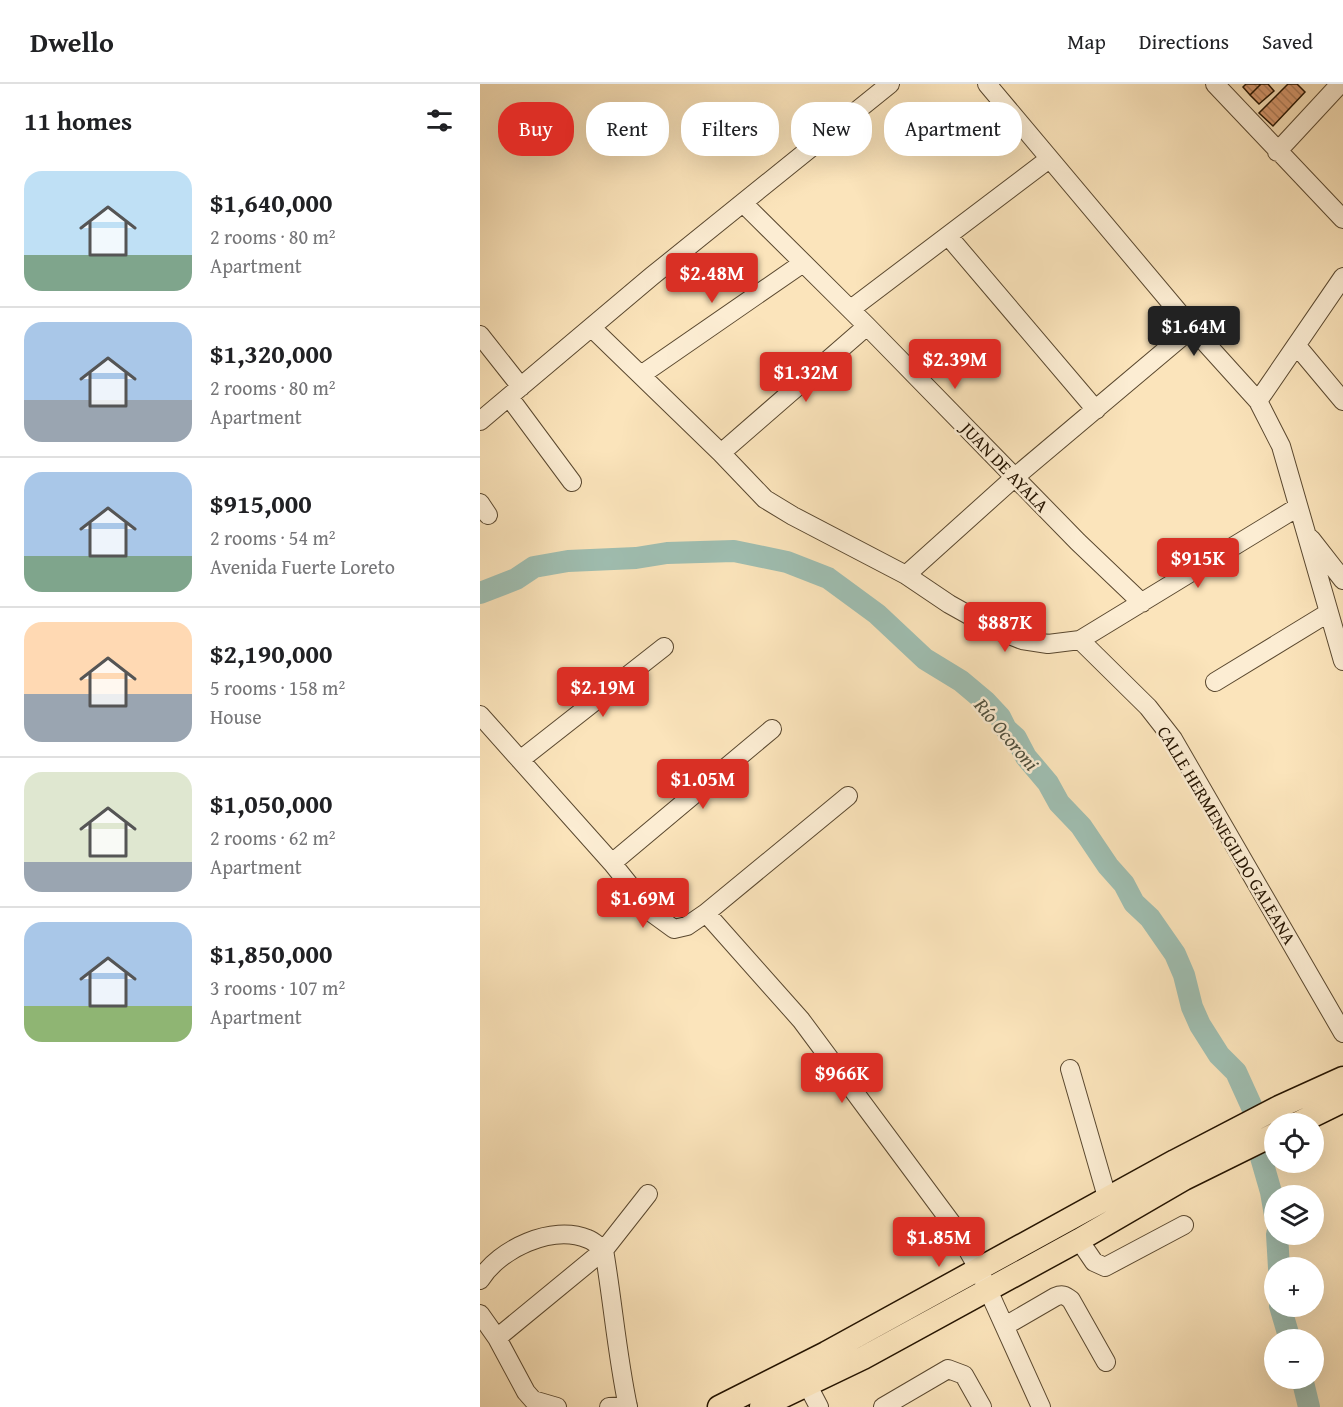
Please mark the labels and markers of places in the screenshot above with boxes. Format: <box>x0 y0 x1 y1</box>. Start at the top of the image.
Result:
pin: $2.48M <box>663 253 761 304</box>
pin: $1.64M <box>1145 306 1243 357</box>
pin: $2.39M <box>906 339 1004 390</box>
pin: $1.32M <box>757 352 855 403</box>
pin: $915K <box>1156 538 1240 589</box>
pin: $887K <box>963 602 1047 653</box>
pin: $2.19M <box>554 667 652 718</box>
pin: $1.05M <box>654 759 752 810</box>
pin: $1.69M <box>594 878 692 929</box>
pin: $966K <box>800 1053 884 1104</box>
pin: $1.85M <box>890 1217 988 1268</box>

